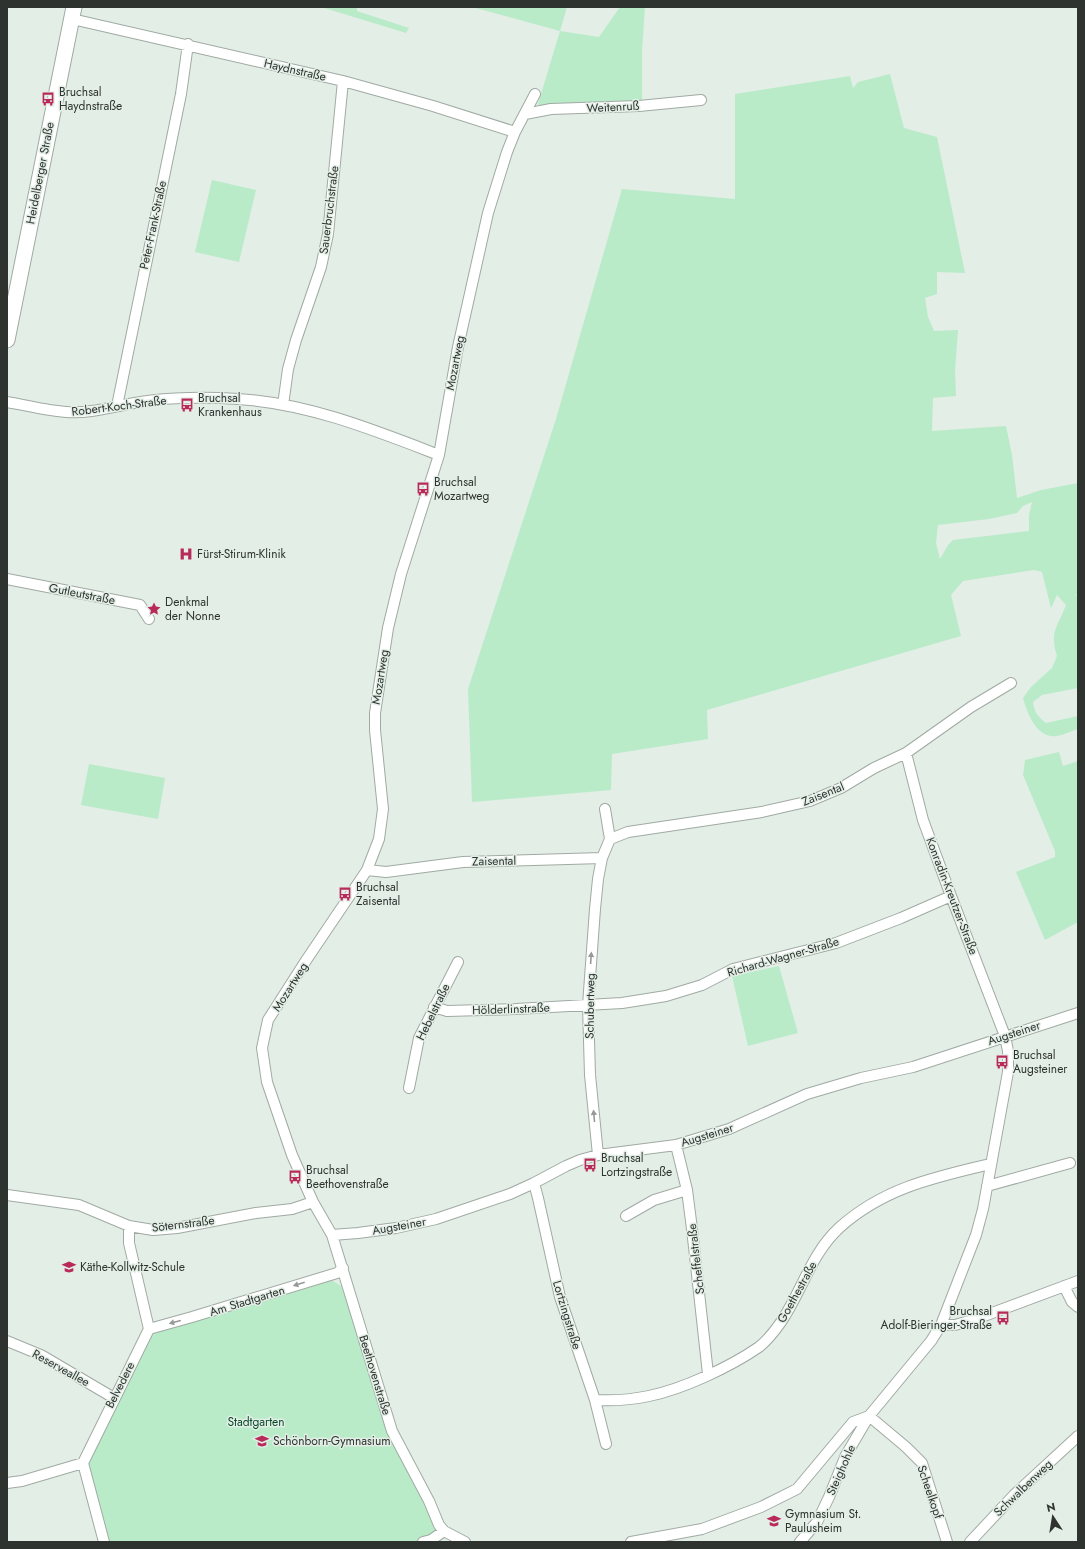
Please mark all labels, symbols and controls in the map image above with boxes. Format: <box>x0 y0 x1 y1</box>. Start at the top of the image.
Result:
street label: Haydnstraße <box>262 54 328 86</box>
place label: Bruchsal Haydnstraße <box>59 83 122 115</box>
bus stop icon: Bruchsal Haydnstraße <box>40 91 56 107</box>
street label: Weitenruß <box>586 97 640 117</box>
street label: Heidelberger Straße <box>21 120 59 226</box>
street label: Sauerbruchstraße <box>315 165 343 255</box>
street label: Peter-Frank-Straße <box>135 179 171 271</box>
street label: Mozartweg <box>441 334 469 392</box>
place label: Bruchsal Krankenhaus <box>198 389 262 421</box>
street label: Robert-Koch-Straße <box>70 391 168 421</box>
bus stop icon: Bruchsal Krankenhaus <box>179 397 195 413</box>
place label: Bruchsal Mozartweg <box>434 473 489 505</box>
bus stop icon: Bruchsal Mozartweg <box>415 481 431 497</box>
place label: Fürst-Stirum-Klinik <box>197 545 287 563</box>
hospital icon: Fürst-Stirum-Klinik <box>178 546 194 562</box>
street label: Gutleutstraße <box>47 579 117 609</box>
place label: Denkmal der Nonne <box>165 593 220 625</box>
place icon: Denkmal der Nonne <box>146 601 162 617</box>
street label: Mozartweg <box>367 648 393 706</box>
street label: Zaisental <box>799 777 847 811</box>
street label: Konradin-Kreutzer-Straße <box>921 835 983 957</box>
street label: Zaisental <box>472 852 516 870</box>
place label: Bruchsal Zaisental <box>356 878 400 910</box>
bus stop icon: Bruchsal Zaisental <box>337 886 353 902</box>
street label: Richard-Wagner-Straße <box>725 932 841 982</box>
one-way arrow <box>587 952 594 964</box>
street label: Mozartweg <box>268 959 312 1015</box>
street label: Schubertweg <box>580 973 600 1039</box>
street label: Hebelstraße <box>412 981 454 1043</box>
street label: Hölderlinstraße <box>472 999 550 1019</box>
street label: Augsteiner <box>985 1016 1044 1050</box>
place label: Bruchsal Augsteiner <box>1013 1046 1068 1078</box>
bus stop icon: Bruchsal Augsteiner <box>994 1054 1010 1070</box>
one-way arrow <box>590 1110 597 1122</box>
street label: Augsteiner <box>678 1118 737 1152</box>
place label: Bruchsal Lortzingstraße <box>601 1149 672 1181</box>
bus stop icon: Bruchsal Lortzingstraße <box>582 1157 598 1173</box>
place label: Bruchsal Beethovenstraße <box>306 1161 389 1193</box>
bus stop icon: Bruchsal Beethovenstraße <box>287 1169 303 1185</box>
street label: Söternstraße <box>151 1211 215 1237</box>
street label: Augsteiner <box>371 1212 428 1240</box>
street label: Scheffelstraße <box>683 1223 709 1295</box>
place label: Käthe-Kollwitz-Schule <box>80 1258 185 1276</box>
street label: Goethestraße <box>773 1258 821 1326</box>
school or university icon: Käthe-Kollwitz-Schule <box>61 1259 77 1275</box>
street label: Lortzingstraße <box>548 1278 586 1352</box>
street label: Am Stadtgarten <box>207 1281 287 1321</box>
one-way arrow <box>293 1281 305 1287</box>
place label: Bruchsal Adolf-Bieringer-Straße <box>880 1302 992 1334</box>
bus stop icon: Bruchsal Adolf-Bieringer-Straße <box>995 1310 1011 1326</box>
one-way arrow <box>169 1319 181 1325</box>
street label: Beethovenstraße <box>354 1333 396 1417</box>
street label: Reserveallee <box>29 1345 93 1391</box>
street label: Belvedere <box>101 1359 139 1411</box>
park label: Stadtgarten <box>227 1413 285 1431</box>
place label: Schönborn-Gymnasium <box>273 1432 391 1450</box>
school or university icon: Schönborn-Gymnasium <box>254 1433 270 1449</box>
street label: Steighohle <box>822 1442 860 1498</box>
street label: Schwalbenweg <box>990 1455 1056 1521</box>
street label: Scheelkopf <box>912 1463 948 1522</box>
north arrow <box>1033 1497 1073 1537</box>
text: N <box>1045 1498 1057 1516</box>
place label: Gymnasium St. Paulusheim <box>785 1505 861 1537</box>
school or university icon: Gymnasium St. Paulusheim <box>766 1513 782 1529</box>

